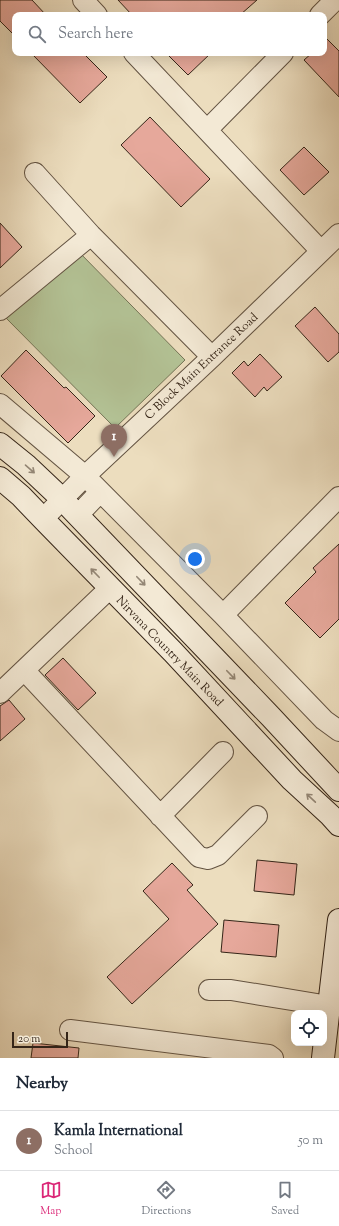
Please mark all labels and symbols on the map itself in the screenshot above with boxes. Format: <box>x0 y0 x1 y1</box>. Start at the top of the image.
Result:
street label: C Block Main Entrance Road <box>141 309 263 424</box>
pin: 1 <box>101 424 127 457</box>
one-way arrow <box>25 464 36 473</box>
your location <box>185 549 205 569</box>
one-way arrow <box>91 568 100 578</box>
one-way arrow <box>136 576 146 586</box>
street label: Nirvana Country Main Road <box>111 592 227 711</box>
one-way arrow <box>226 670 236 680</box>
one-way arrow <box>306 793 317 802</box>
scale bar <box>12 1030 68 1049</box>

